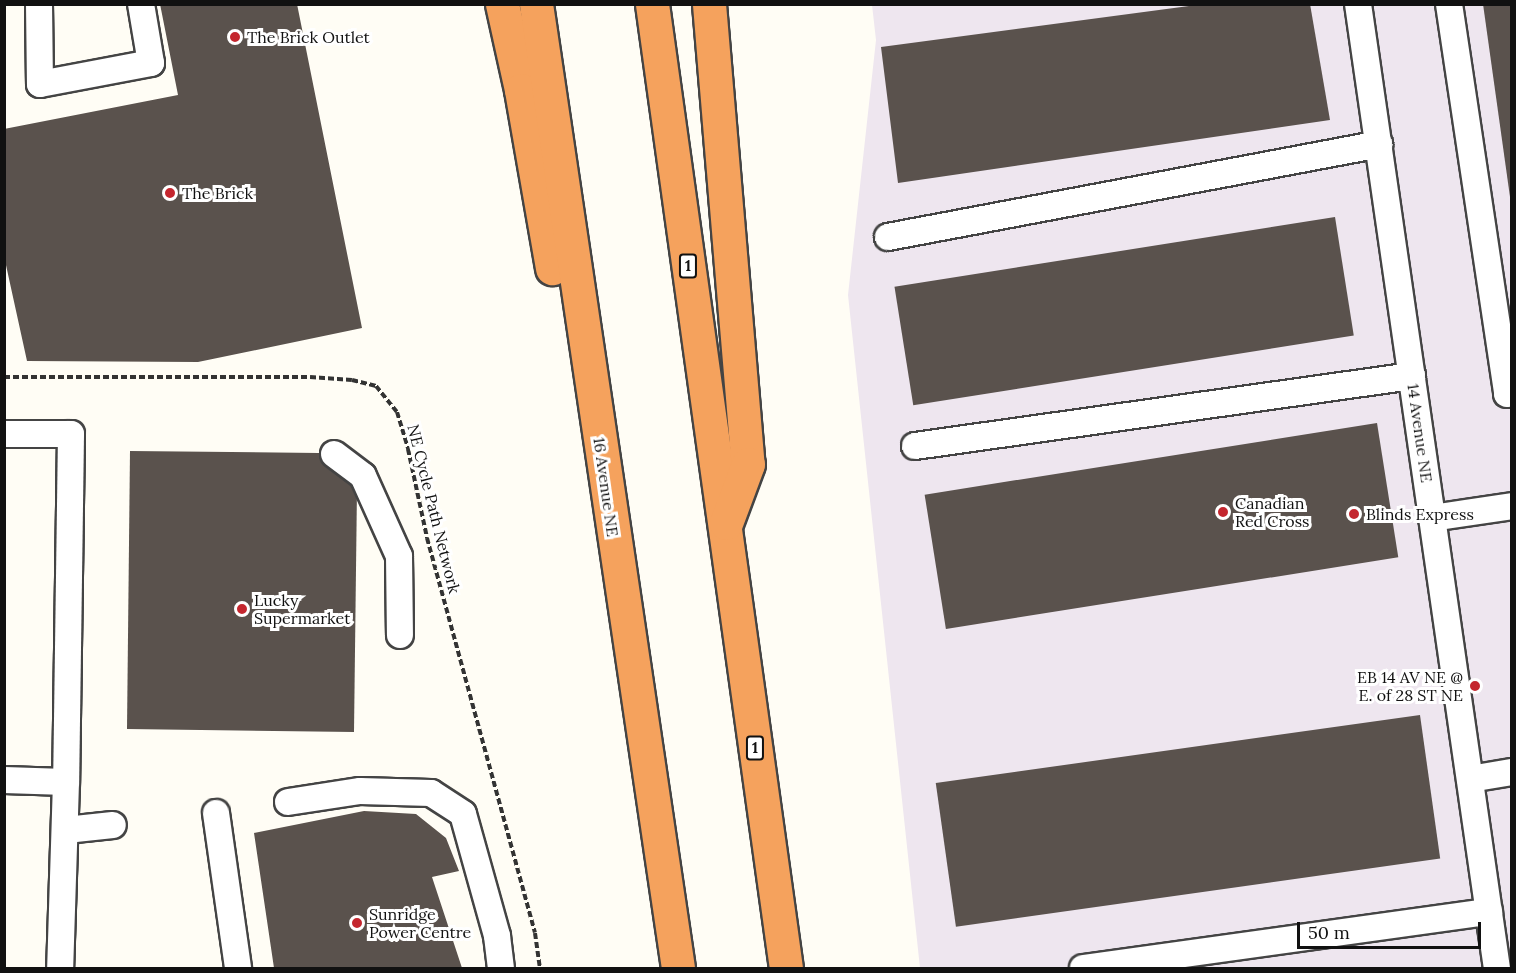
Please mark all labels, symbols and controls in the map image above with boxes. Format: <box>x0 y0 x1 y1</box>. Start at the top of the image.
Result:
place label: The Brick Outlet <box>247 27 370 47</box>
marker: The Brick Outlet <box>228 30 242 44</box>
place label: The Brick <box>182 183 253 203</box>
marker: The Brick <box>163 186 177 200</box>
road number: 1 <box>678 254 698 278</box>
street label: 14 Avenue NE <box>1404 382 1436 484</box>
street label: NE Cycle Path Network <box>404 422 464 596</box>
street label: 16 Avenue NE <box>590 436 622 538</box>
place label: Canadian Red Cross <box>1235 493 1309 531</box>
place label: Blinds Express <box>1366 504 1474 524</box>
marker: Canadian Red Cross <box>1216 505 1230 519</box>
marker: Blinds Express <box>1347 507 1361 521</box>
place label: Lucky Supermarket <box>254 590 350 628</box>
marker: Lucky Supermarket <box>235 602 249 616</box>
place label: EB 14 AV NE @ E. of 28 ST NE <box>1357 667 1463 705</box>
marker: EB 14 AV NE @ E. of 28 ST NE <box>1468 679 1482 693</box>
road number: 1 <box>744 736 766 760</box>
place label: Sunridge Power Centre <box>369 904 471 942</box>
scale bar <box>1300 910 1484 948</box>
marker: Sunridge Power Centre <box>350 916 364 930</box>
text: 50 m <box>1308 921 1350 944</box>

